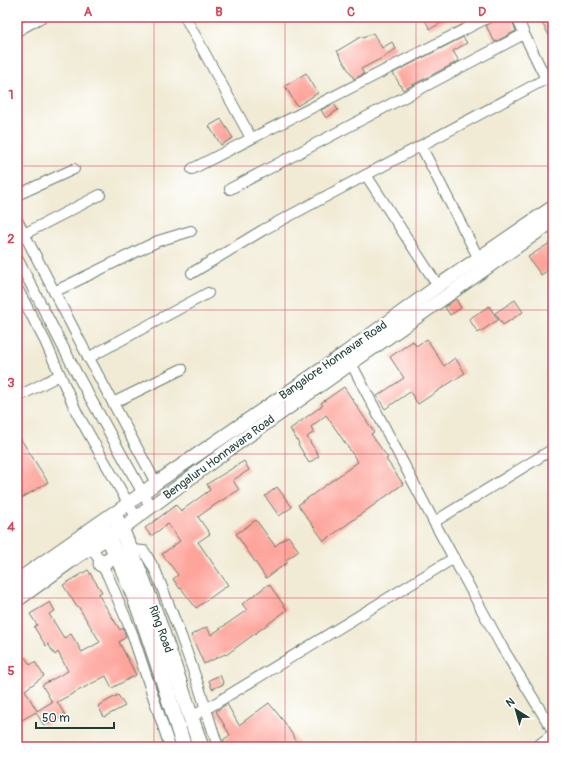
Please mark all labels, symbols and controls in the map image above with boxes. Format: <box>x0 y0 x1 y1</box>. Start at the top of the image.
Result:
text: A <box>84 4 93 20</box>
text: B <box>215 4 223 20</box>
text: C <box>347 4 355 20</box>
text: D <box>478 4 486 20</box>
text: 1 <box>8 87 14 103</box>
text: 2 <box>7 231 15 247</box>
street label: Bangalore Honnavar Road <box>277 317 390 403</box>
text: 3 <box>7 375 15 391</box>
street label: Bengaluru Honnavara Road <box>161 412 278 503</box>
text: 4 <box>7 519 15 535</box>
street label: Ring Road <box>145 603 176 655</box>
text: 5 <box>7 663 15 679</box>
north arrow <box>496 690 536 730</box>
text: N <box>503 695 518 710</box>
scale bar <box>36 704 114 730</box>
text: 50 m <box>42 711 70 726</box>

